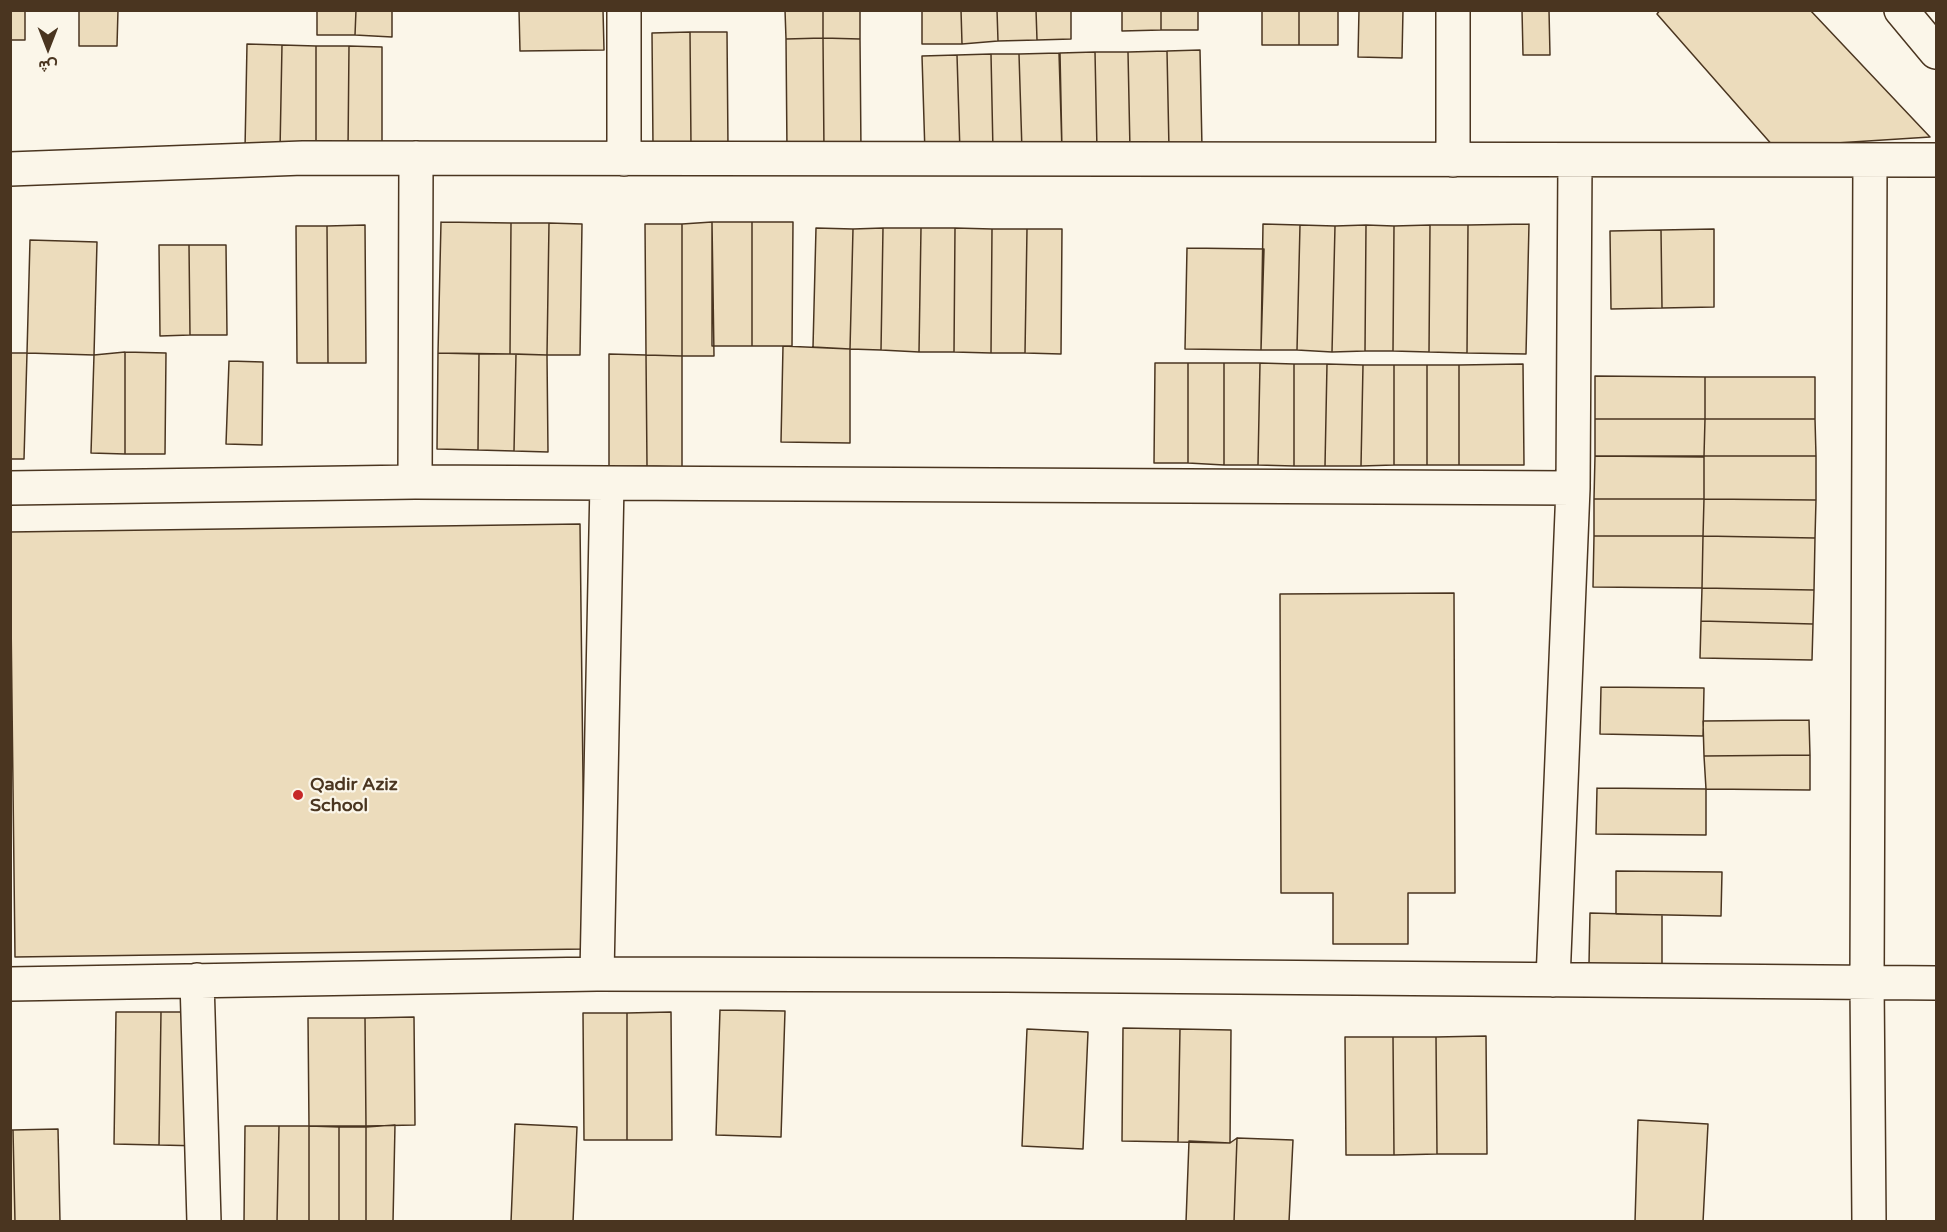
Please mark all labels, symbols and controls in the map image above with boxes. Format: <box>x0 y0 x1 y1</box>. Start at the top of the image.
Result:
north arrow <box>18 18 78 78</box>
text: ش <box>38 56 58 76</box>
place label: Qadir Aziz School <box>310 774 398 816</box>
marker: Qadir Aziz School <box>291 788 305 802</box>

